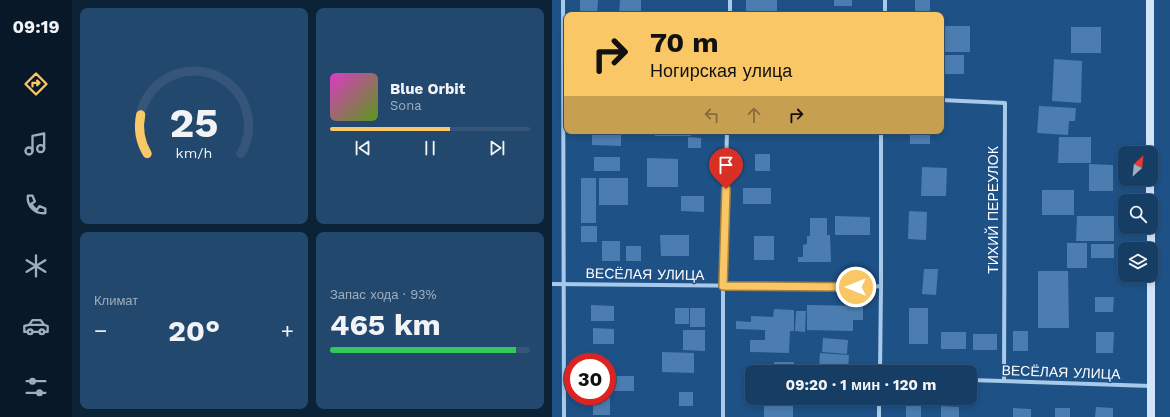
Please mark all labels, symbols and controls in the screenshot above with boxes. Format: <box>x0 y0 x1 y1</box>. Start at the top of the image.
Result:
text: 09:19 <box>13 16 59 37</box>
text: 70 m <box>650 26 719 59</box>
icon: right <box>584 28 636 80</box>
text: Ногирская улица <box>650 60 792 81</box>
icon: directions <box>22 70 50 98</box>
text: Blue Orbit <box>390 80 465 98</box>
text: 25 <box>169 98 219 147</box>
text: Sona <box>390 98 422 113</box>
icon: left <box>701 104 723 126</box>
icon: ahead <box>743 104 765 126</box>
icon: right <box>785 104 807 126</box>
icon: music <box>22 130 50 158</box>
icon: previous <box>352 137 374 159</box>
icon: pause <box>419 137 441 159</box>
icon: next <box>486 137 508 159</box>
text: km/h <box>176 144 212 160</box>
street label: ТИХИЙ ПЕРЕУЛОК <box>984 145 1001 274</box>
north arrow <box>1118 146 1158 186</box>
map controls <box>1118 146 1158 282</box>
pin <box>709 148 743 189</box>
icon: arrive <box>715 154 737 176</box>
icon: phone <box>22 191 50 219</box>
button: search <box>1118 194 1158 234</box>
button: layers <box>1118 242 1158 282</box>
icon: climate <box>22 252 50 280</box>
street label: ВЕСЁЛАЯ УЛИЦА <box>585 265 705 283</box>
position arrow <box>835 266 877 308</box>
text: Запас хода · 93% <box>330 287 437 302</box>
text: Климат <box>94 293 138 308</box>
text: 465 km <box>330 307 441 342</box>
icon: car <box>22 312 50 340</box>
text: 20° <box>168 313 220 348</box>
text: − <box>94 318 107 343</box>
text: + <box>281 318 294 343</box>
speed limit sign: 30 <box>564 353 616 405</box>
street label: ВЕСЁЛАЯ УЛИЦА <box>1001 362 1121 382</box>
icon: filters <box>22 373 50 401</box>
text: 09:20 · 1 мин · 120 m <box>786 376 936 394</box>

